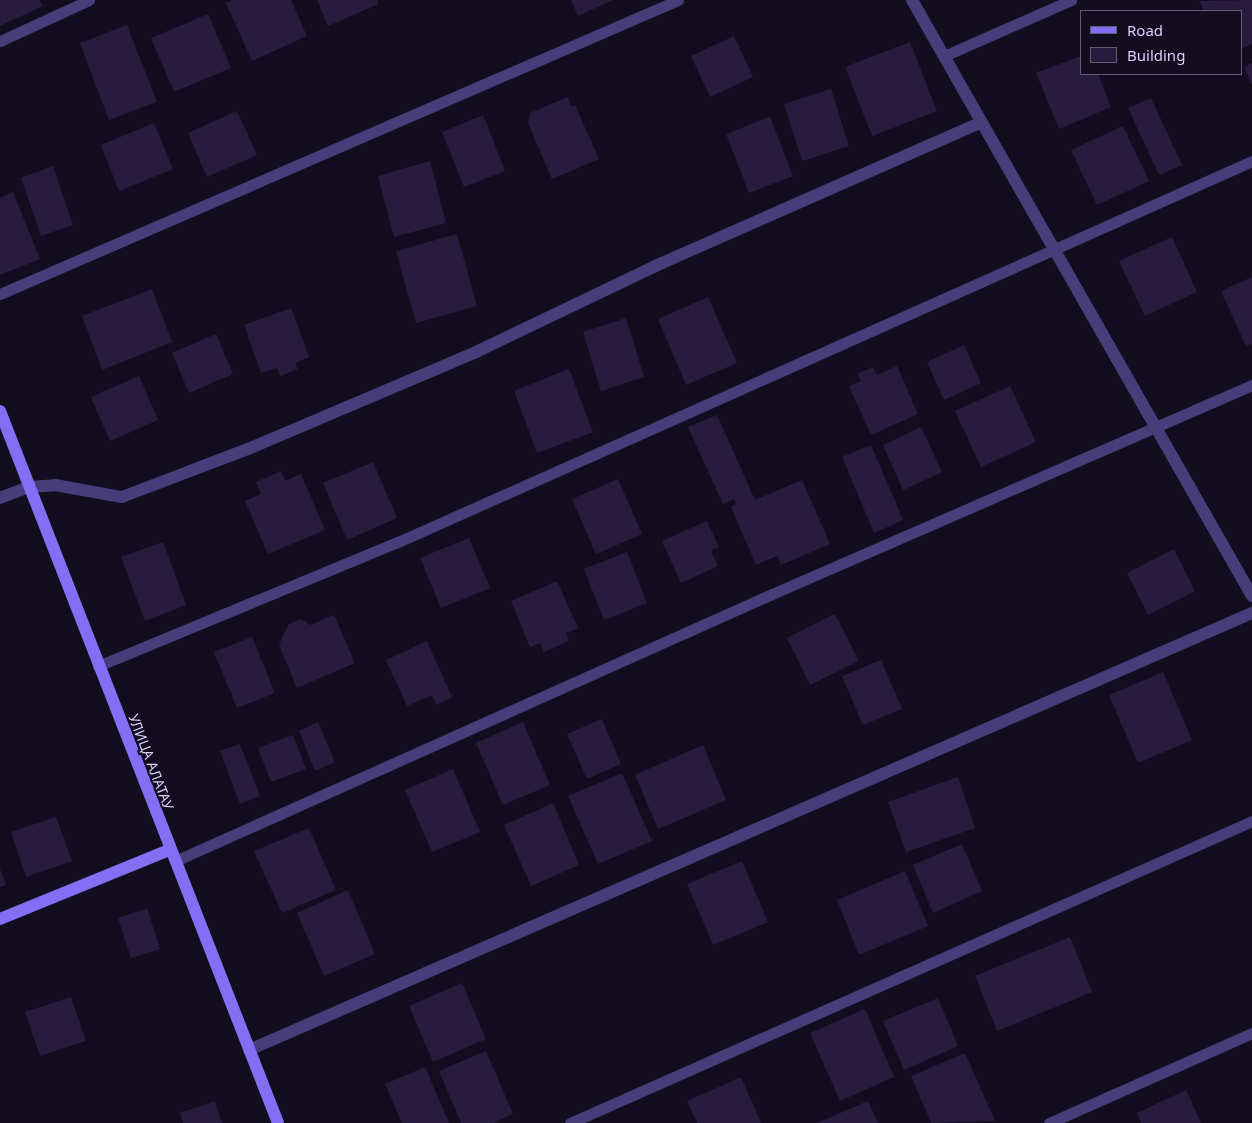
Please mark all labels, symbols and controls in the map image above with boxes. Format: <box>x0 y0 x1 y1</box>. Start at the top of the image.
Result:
legend <box>1080 10 1242 75</box>
text: Road <box>1127 20 1163 40</box>
text: Building <box>1127 45 1185 65</box>
street label: УЛИЦА АЛАТАУ <box>125 712 177 812</box>

